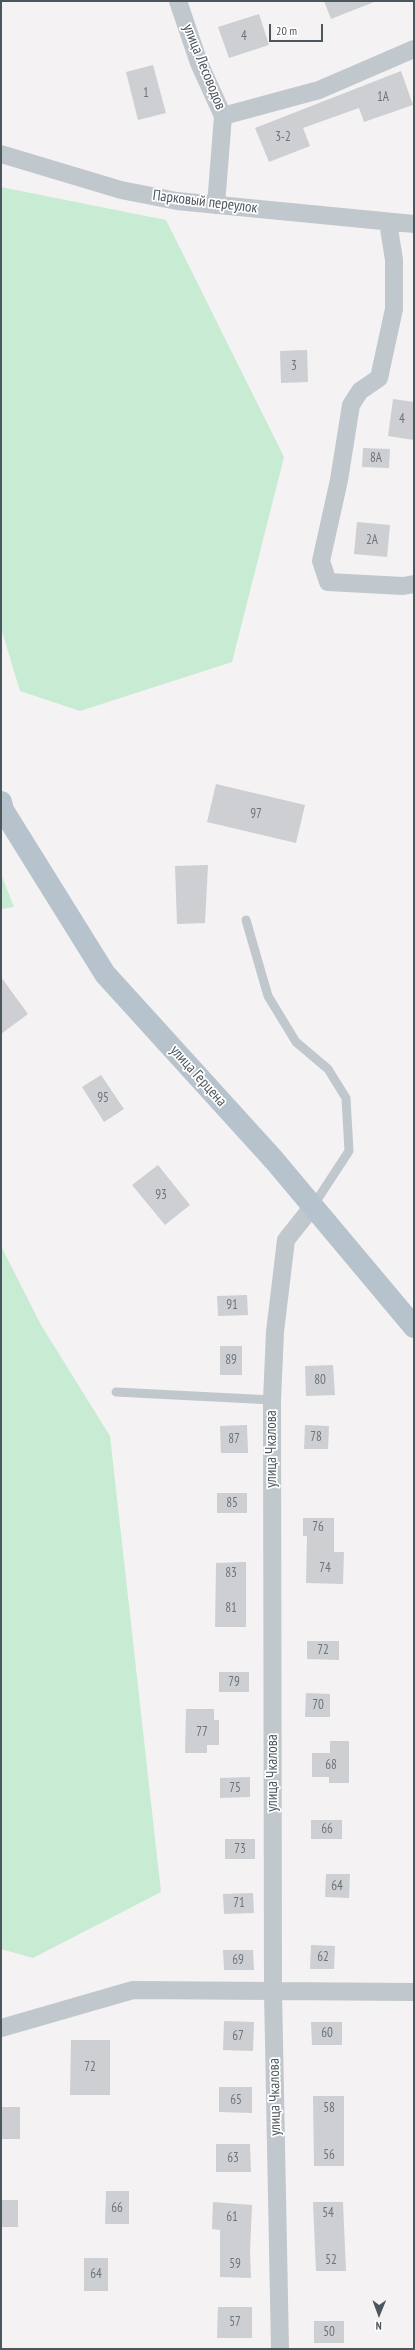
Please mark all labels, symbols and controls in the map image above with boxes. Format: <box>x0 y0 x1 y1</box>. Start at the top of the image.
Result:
scale bar <box>271 16 325 42</box>
street label: улица Лесоводов <box>179 22 229 112</box>
text: 20 m <box>276 23 297 38</box>
house number: 4 <box>241 28 247 44</box>
house number: 1 <box>143 85 149 101</box>
house number: 1А <box>377 89 389 105</box>
house number: 3-2 <box>275 129 291 145</box>
street label: Парковый переулок <box>152 187 258 217</box>
house number: 3 <box>291 358 297 374</box>
house number: 4 <box>399 411 405 427</box>
house number: 8А <box>370 450 382 466</box>
house number: 2А <box>366 532 378 548</box>
house number: 97 <box>250 806 262 822</box>
street label: улица Герцена <box>166 1042 230 1110</box>
house number: 95 <box>97 1090 109 1106</box>
house number: 93 <box>155 1187 167 1203</box>
house number: 91 <box>226 1297 238 1313</box>
house number: 89 <box>225 1352 237 1368</box>
house number: 80 <box>314 1372 326 1388</box>
street label: улица Чкалова <box>263 1410 281 1488</box>
house number: 78 <box>310 1429 322 1445</box>
house number: 87 <box>228 1431 240 1447</box>
house number: 85 <box>226 1495 238 1511</box>
house number: 76 <box>312 1519 324 1535</box>
house number: 74 <box>319 1560 331 1576</box>
house number: 83 <box>225 1565 237 1581</box>
house number: 81 <box>225 1600 237 1616</box>
house number: 72 <box>317 1642 329 1658</box>
house number: 79 <box>228 1674 240 1690</box>
house number: 70 <box>312 1697 324 1713</box>
house number: 77 <box>196 1724 208 1740</box>
street label: улица Чкалова <box>264 1734 282 1812</box>
house number: 68 <box>325 1757 337 1773</box>
house number: 75 <box>229 1780 241 1796</box>
house number: 66 <box>321 1821 333 1837</box>
house number: 73 <box>234 1841 246 1857</box>
house number: 64 <box>331 1878 343 1894</box>
house number: 71 <box>233 1895 245 1911</box>
house number: 62 <box>317 1949 329 1965</box>
house number: 69 <box>232 1952 244 1968</box>
house number: 60 <box>321 2025 333 2041</box>
house number: 67 <box>232 2028 244 2044</box>
street label: улица Чкалова <box>265 2058 285 2136</box>
house number: 72 <box>84 2059 96 2075</box>
house number: 65 <box>230 2092 242 2108</box>
house number: 58 <box>323 2100 335 2116</box>
house number: 56 <box>323 2147 335 2163</box>
house number: 63 <box>227 2150 239 2166</box>
house number: 66 <box>111 2200 123 2216</box>
house number: 54 <box>322 2205 334 2221</box>
house number: 61 <box>226 2209 238 2225</box>
house number: 52 <box>325 2252 337 2268</box>
house number: 59 <box>229 2256 241 2272</box>
house number: 64 <box>90 2266 102 2282</box>
north arrow <box>359 2294 399 2334</box>
house number: 57 <box>229 2314 241 2330</box>
text: N <box>376 2319 382 2333</box>
house number: 50 <box>323 2324 335 2340</box>

